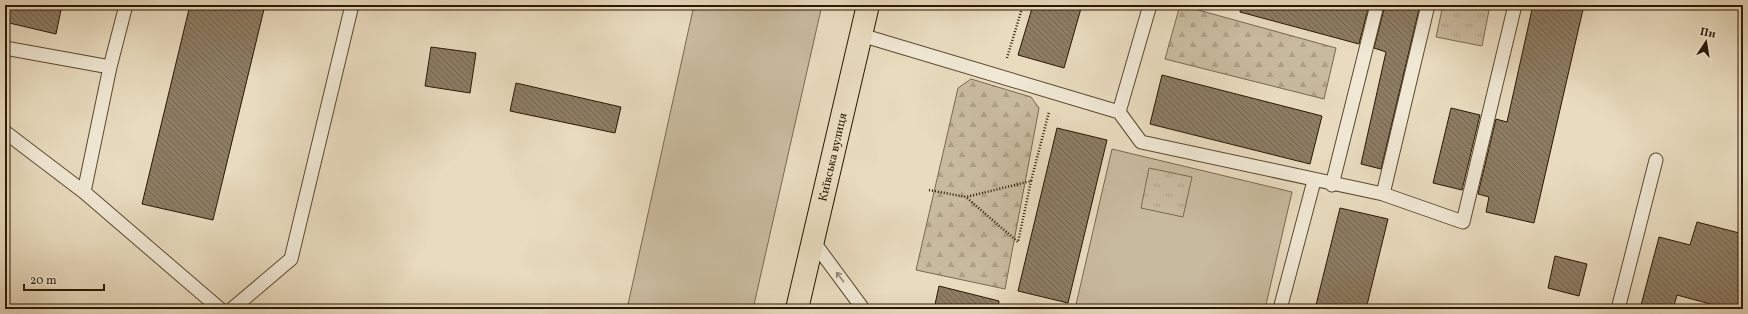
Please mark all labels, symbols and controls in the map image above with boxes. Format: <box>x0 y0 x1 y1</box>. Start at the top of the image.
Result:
north arrow <box>1686 22 1726 62</box>
text: Пн <box>1699 25 1717 43</box>
street label: Київська вулиця <box>815 111 852 203</box>
scale bar <box>24 266 104 292</box>
one-way arrow <box>836 272 844 283</box>
text: 20 m <box>30 273 57 289</box>

